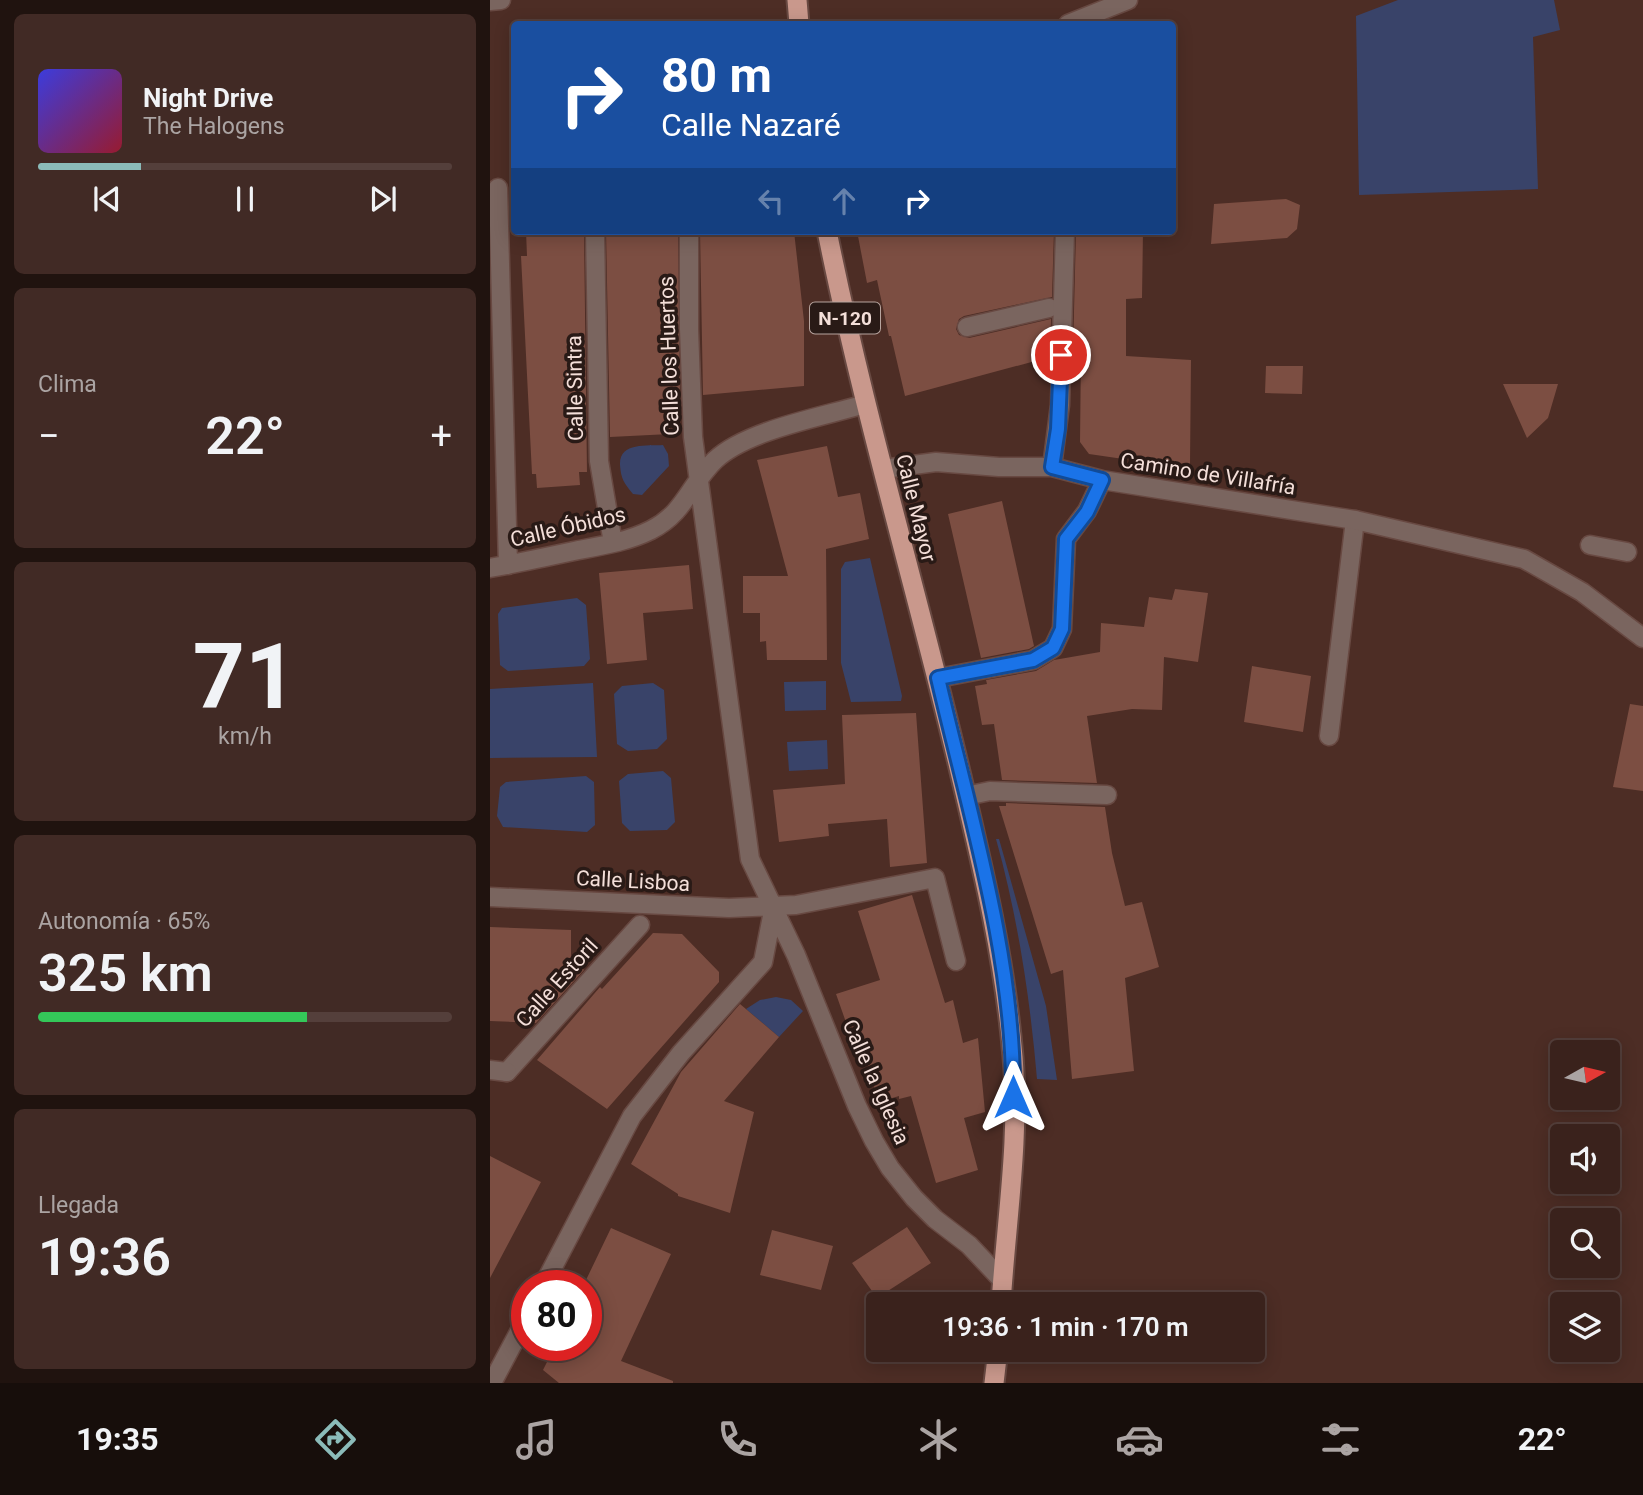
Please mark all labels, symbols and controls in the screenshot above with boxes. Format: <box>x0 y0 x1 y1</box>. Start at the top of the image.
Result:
text: 80 m <box>661 47 772 104</box>
icon: right <box>546 49 637 140</box>
text: Night Drive <box>143 83 273 113</box>
text: Calle Nazaré <box>661 106 841 144</box>
text: The Halogens <box>143 113 285 140</box>
icon: previous <box>88 180 126 218</box>
icon: pause <box>226 180 264 218</box>
icon: next <box>364 180 402 218</box>
icon: left <box>752 182 790 220</box>
icon: ahead <box>825 182 863 220</box>
icon: right <box>898 182 936 220</box>
street label: Calle los Huertos <box>654 276 684 436</box>
road number: N-120 <box>810 302 880 334</box>
pin <box>1031 325 1091 385</box>
street label: Calle Sintra <box>562 335 588 441</box>
icon: arrive <box>1042 336 1080 374</box>
text: Clima <box>38 371 97 398</box>
text: 22° <box>205 406 285 467</box>
text: − <box>38 414 60 458</box>
text: + <box>430 414 452 458</box>
street label: Camino de Villafría <box>1119 448 1297 500</box>
street label: Calle Mayor <box>891 452 941 564</box>
street label: Calle Óbidos <box>508 502 628 552</box>
text: 71 <box>193 624 297 730</box>
text: km/h <box>218 723 272 750</box>
street label: Calle Lisboa <box>575 866 691 896</box>
text: Autonomía · 65% <box>38 908 210 935</box>
street label: Calle Estoril <box>511 934 603 1032</box>
text: 325 km <box>38 943 213 1004</box>
street label: Calle la Iglesia <box>838 1016 914 1148</box>
north arrow <box>1550 1040 1620 1110</box>
map controls <box>1550 1040 1620 1362</box>
position arrow <box>976 1060 1050 1134</box>
button: sound <box>1550 1124 1620 1194</box>
text: Llegada <box>38 1192 119 1219</box>
button: search <box>1550 1208 1620 1278</box>
text: 19:36 <box>38 1227 171 1288</box>
speed limit sign: 80 <box>511 1270 602 1361</box>
button: layers <box>1550 1292 1620 1362</box>
text: 19:36 · 1 min · 170 m <box>942 1312 1189 1342</box>
icon: directions <box>311 1415 360 1464</box>
icon: music <box>512 1415 561 1464</box>
icon: phone <box>713 1415 762 1464</box>
icon: climate <box>914 1415 963 1464</box>
icon: car <box>1115 1415 1164 1464</box>
icon: filters <box>1316 1415 1365 1464</box>
text: 19:35 <box>76 1420 159 1458</box>
text: 22° <box>1518 1420 1567 1458</box>

